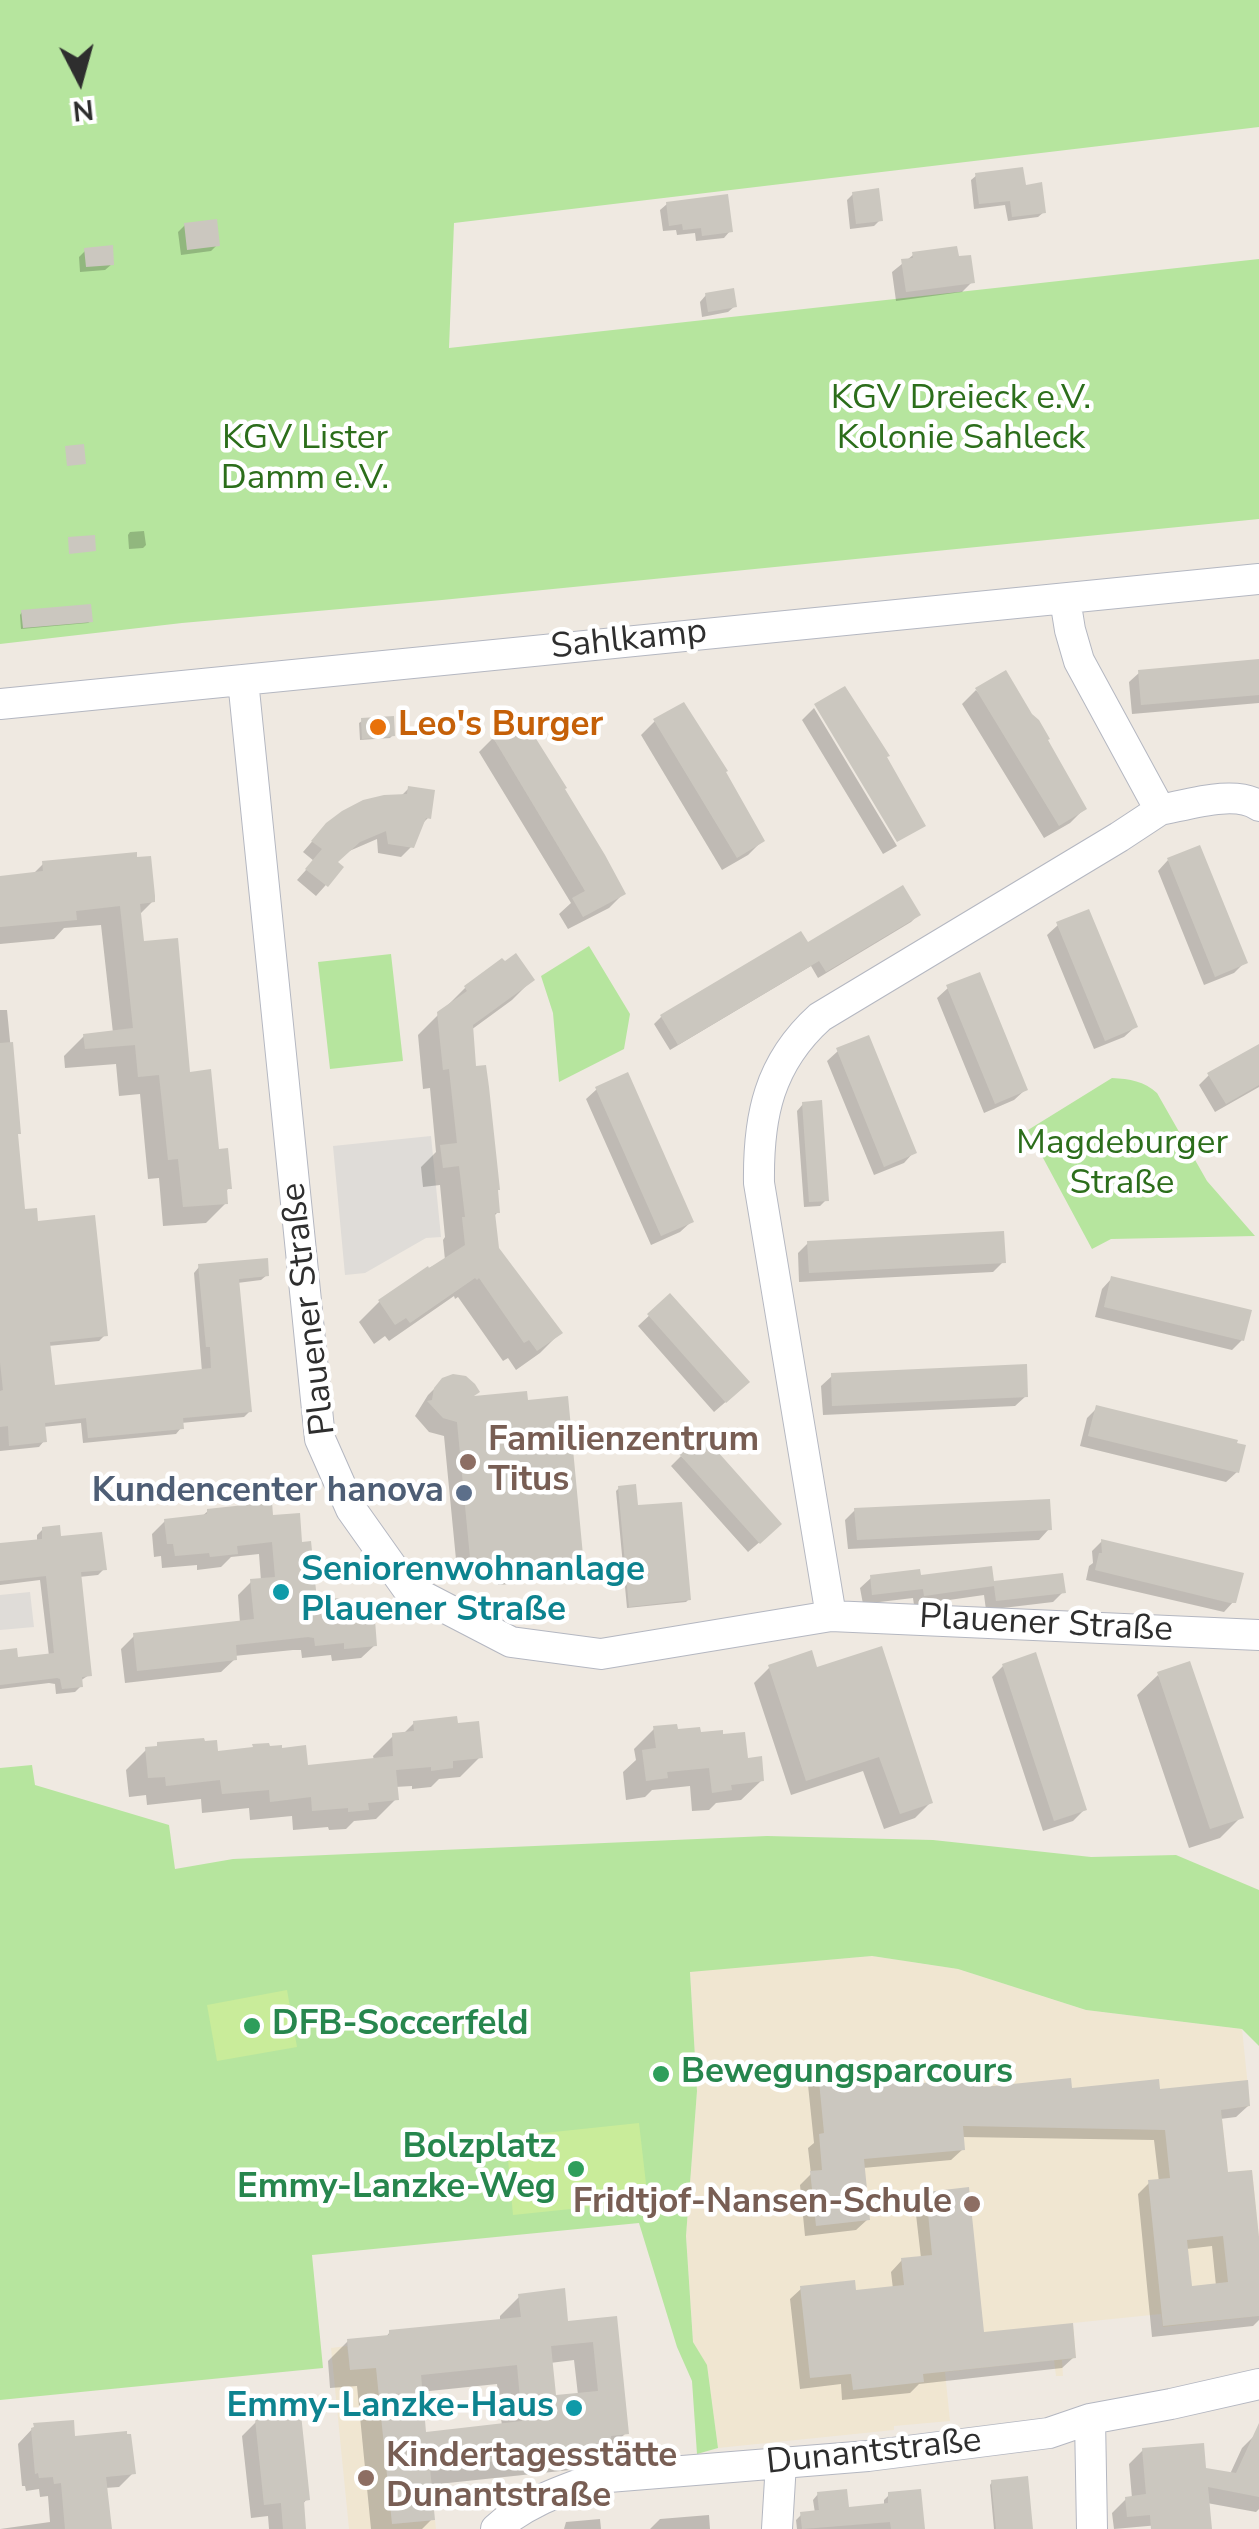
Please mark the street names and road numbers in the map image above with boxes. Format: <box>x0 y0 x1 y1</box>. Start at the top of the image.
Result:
street label: Sahlkamp <box>549 612 709 670</box>
street label: Plauener Straße <box>274 1180 346 1438</box>
street label: Plauener Straße <box>918 1597 1174 1653</box>
street label: Dunantstraße <box>764 2421 984 2485</box>

